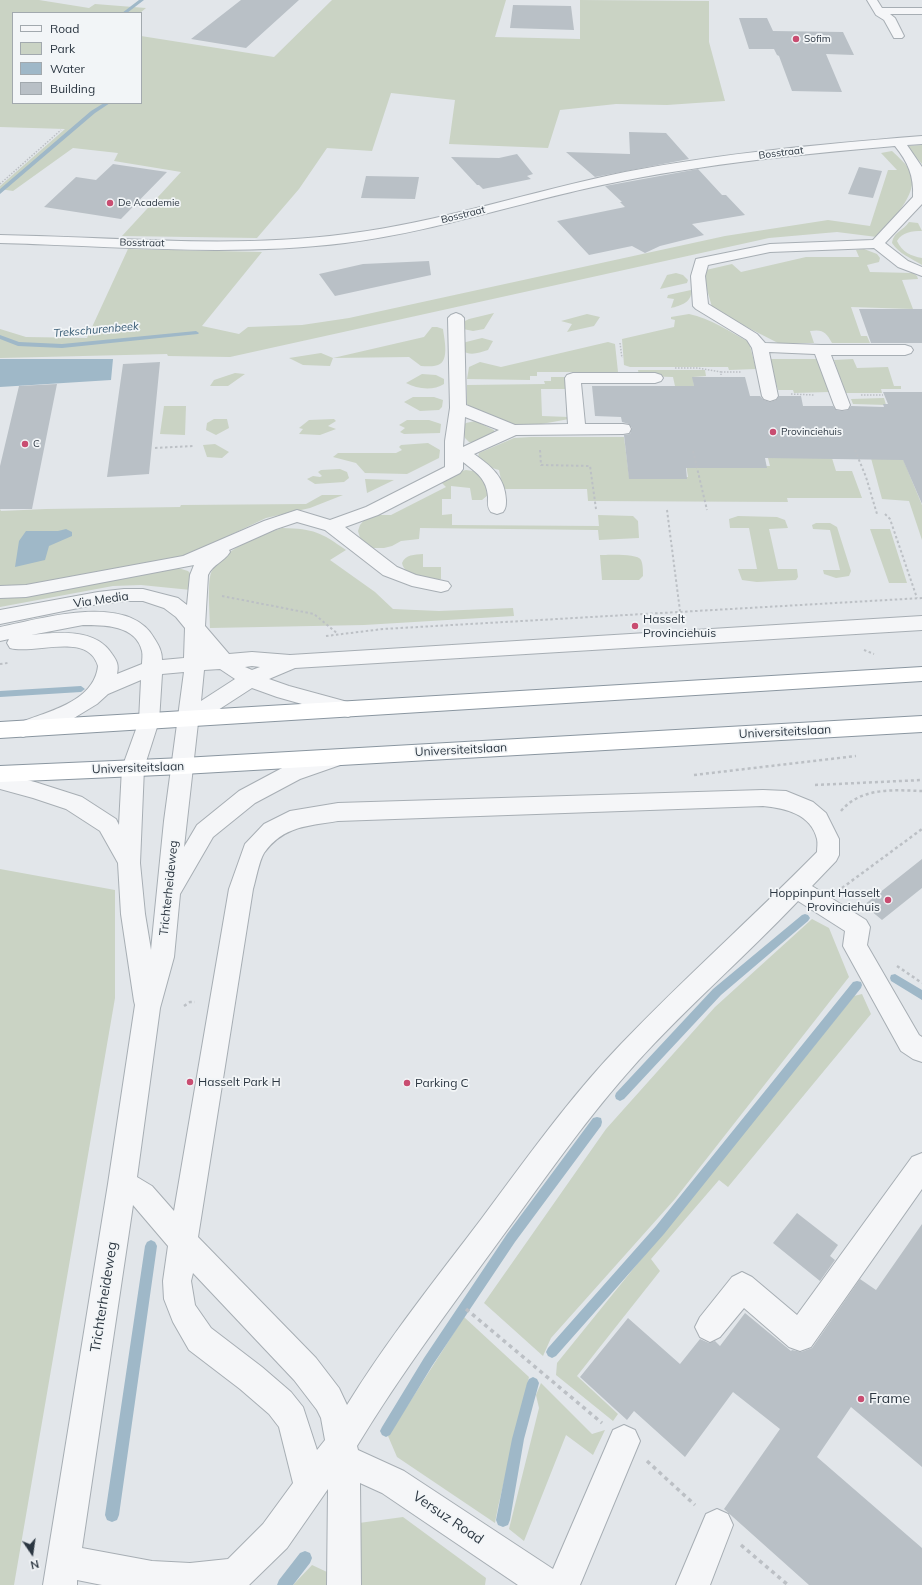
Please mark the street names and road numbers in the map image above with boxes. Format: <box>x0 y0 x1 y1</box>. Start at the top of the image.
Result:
street label: Bosstraat <box>758 144 804 162</box>
street label: Bosstraat <box>440 204 486 226</box>
street label: Bosstraat <box>119 237 165 249</box>
street label: Via Media <box>72 589 130 611</box>
street label: Universiteitslaan <box>738 722 832 742</box>
street label: Universiteitslaan <box>414 740 508 760</box>
street label: Universiteitslaan <box>92 759 184 777</box>
street label: Trichterheideweg <box>157 840 181 936</box>
street label: Trichterheideweg <box>87 1241 121 1353</box>
street label: Versuz Road <box>409 1488 487 1548</box>

